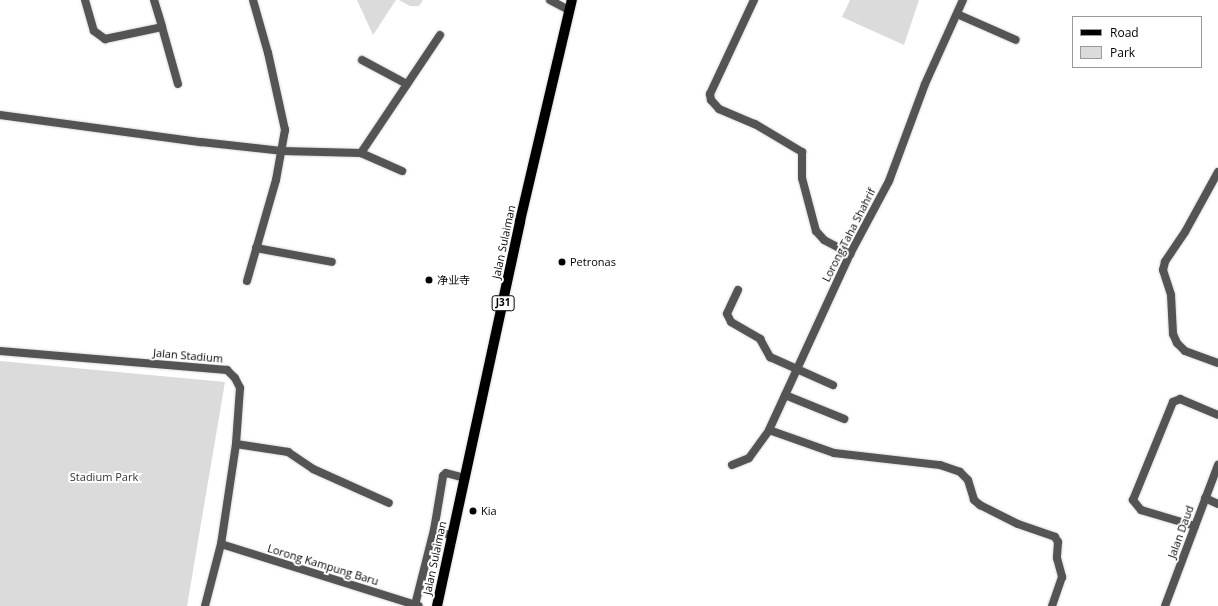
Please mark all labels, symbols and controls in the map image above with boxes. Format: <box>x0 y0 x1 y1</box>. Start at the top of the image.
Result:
legend <box>1072 16 1202 68</box>
text: Road <box>1110 24 1139 41</box>
text: Park <box>1110 44 1135 61</box>
street label: Lorong Taha Shahrif <box>820 186 878 284</box>
street label: Jalan Sulaiman <box>490 204 518 280</box>
place label: Petronas <box>570 255 616 269</box>
marker: Petronas <box>557 257 567 267</box>
place label: 净业寺 <box>437 273 470 287</box>
marker: 净业寺 <box>424 275 434 285</box>
road number: J31 <box>491 295 515 311</box>
street label: Jalan Stadium <box>153 346 223 366</box>
park label: Stadium Park <box>70 470 138 484</box>
place label: Kia <box>481 504 497 518</box>
street label: Jalan Daud <box>1165 504 1197 560</box>
marker: Kia <box>468 506 478 516</box>
street label: Jalan Sulaiman <box>421 520 449 596</box>
street label: Lorong Kampung Baru <box>266 542 380 588</box>

